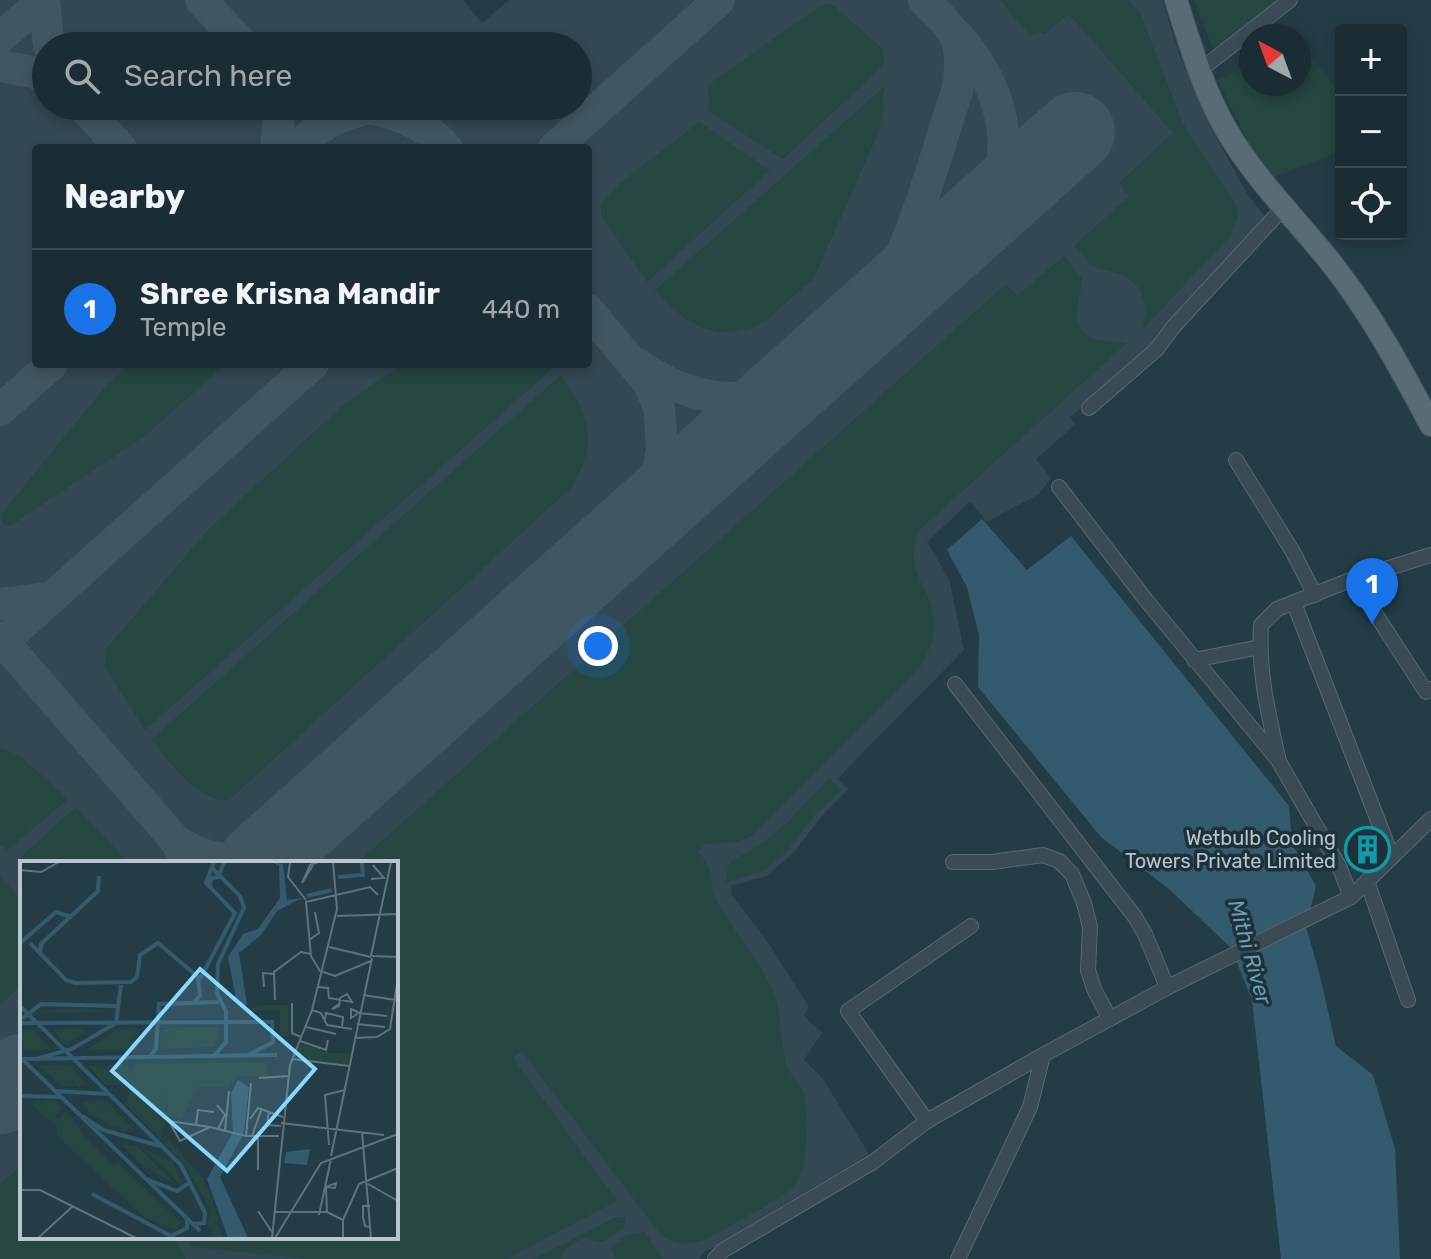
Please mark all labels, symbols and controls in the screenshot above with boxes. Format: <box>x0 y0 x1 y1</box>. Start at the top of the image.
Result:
north arrow <box>1239 24 1311 96</box>
map controls <box>1335 24 1407 240</box>
button: + <box>1335 24 1407 96</box>
search box <box>32 32 592 120</box>
icon: search <box>60 54 104 98</box>
text: Search here <box>124 58 292 94</box>
button: − <box>1335 96 1407 168</box>
button: locate <box>1335 168 1407 240</box>
text: Nearby <box>64 176 185 217</box>
text: Shree Krisna Mandir <box>140 276 440 312</box>
text: 1 <box>84 294 96 325</box>
text: 440 m <box>482 294 560 325</box>
text: Temple <box>140 312 227 343</box>
pin: 1 <box>1346 558 1398 624</box>
your location <box>578 626 618 666</box>
place label: Wetbulb Cooling Towers Private Limited <box>1125 826 1336 873</box>
building icon: Wetbulb Cooling Towers Private Limited <box>1343 826 1391 874</box>
inset map <box>20 861 398 1239</box>
water label: Mithi River <box>1222 896 1278 1009</box>

